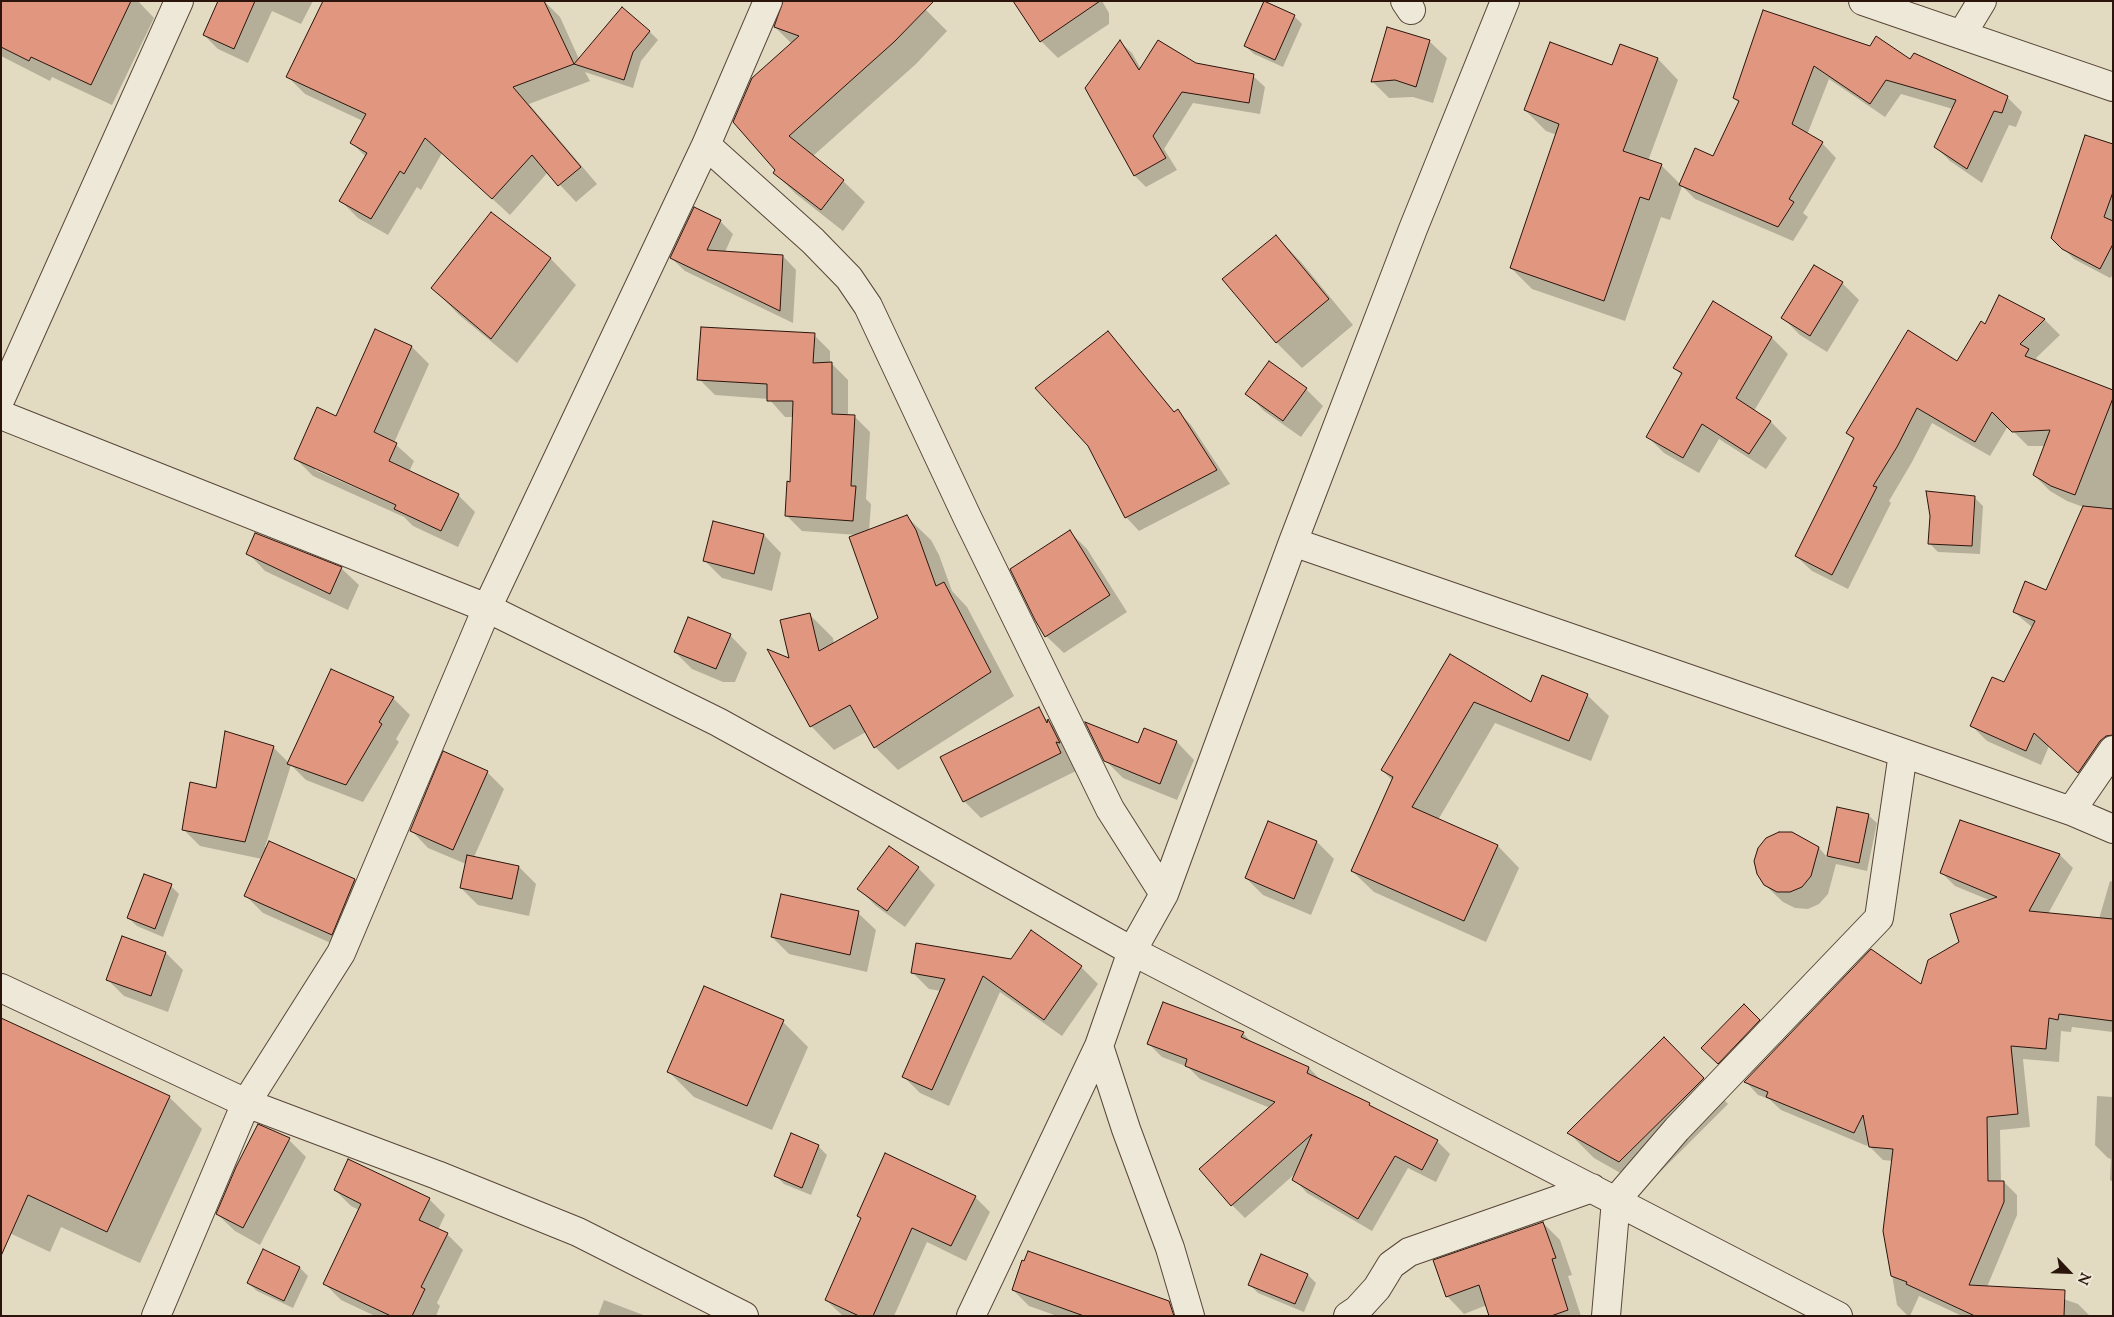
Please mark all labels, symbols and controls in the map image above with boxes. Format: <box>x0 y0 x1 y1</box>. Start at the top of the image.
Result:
north arrow <box>2044 1247 2094 1297</box>
text: N <box>2071 1269 2094 1287</box>

